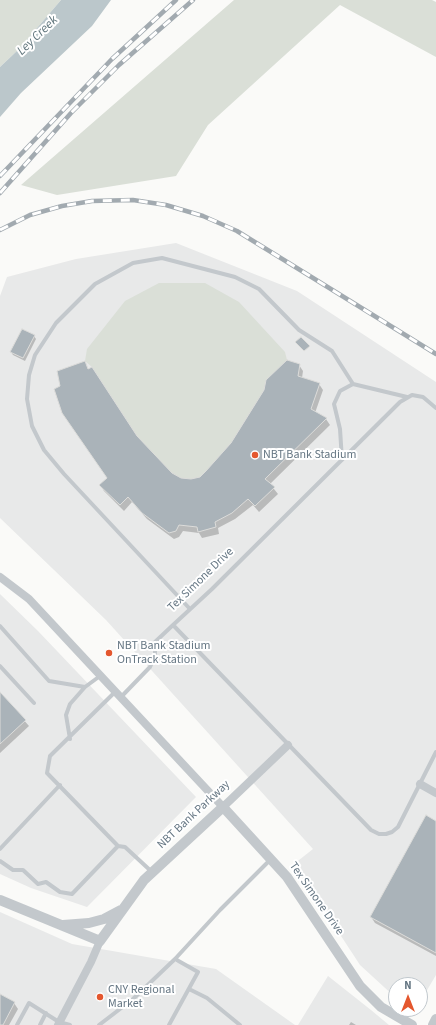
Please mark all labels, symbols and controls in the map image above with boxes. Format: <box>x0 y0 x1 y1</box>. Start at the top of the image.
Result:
water label: Ley Creek <box>14 13 62 59</box>
place label: NBT Bank Stadium <box>263 448 356 462</box>
marker: NBT Bank Stadium <box>250 450 260 460</box>
street label: Tex Simone Drive <box>165 545 237 615</box>
place label: NBT Bank Stadium OnTrack Station <box>117 639 210 667</box>
marker: NBT Bank Stadium OnTrack Station <box>104 648 114 658</box>
street label: NBT Bank Parkway <box>155 778 233 852</box>
street label: Tex Simone Drive <box>285 860 347 938</box>
north arrow <box>388 977 428 1017</box>
text: N <box>404 978 412 993</box>
place label: CNY Regional Market <box>108 983 174 1011</box>
marker: CNY Regional Market <box>95 992 105 1002</box>

